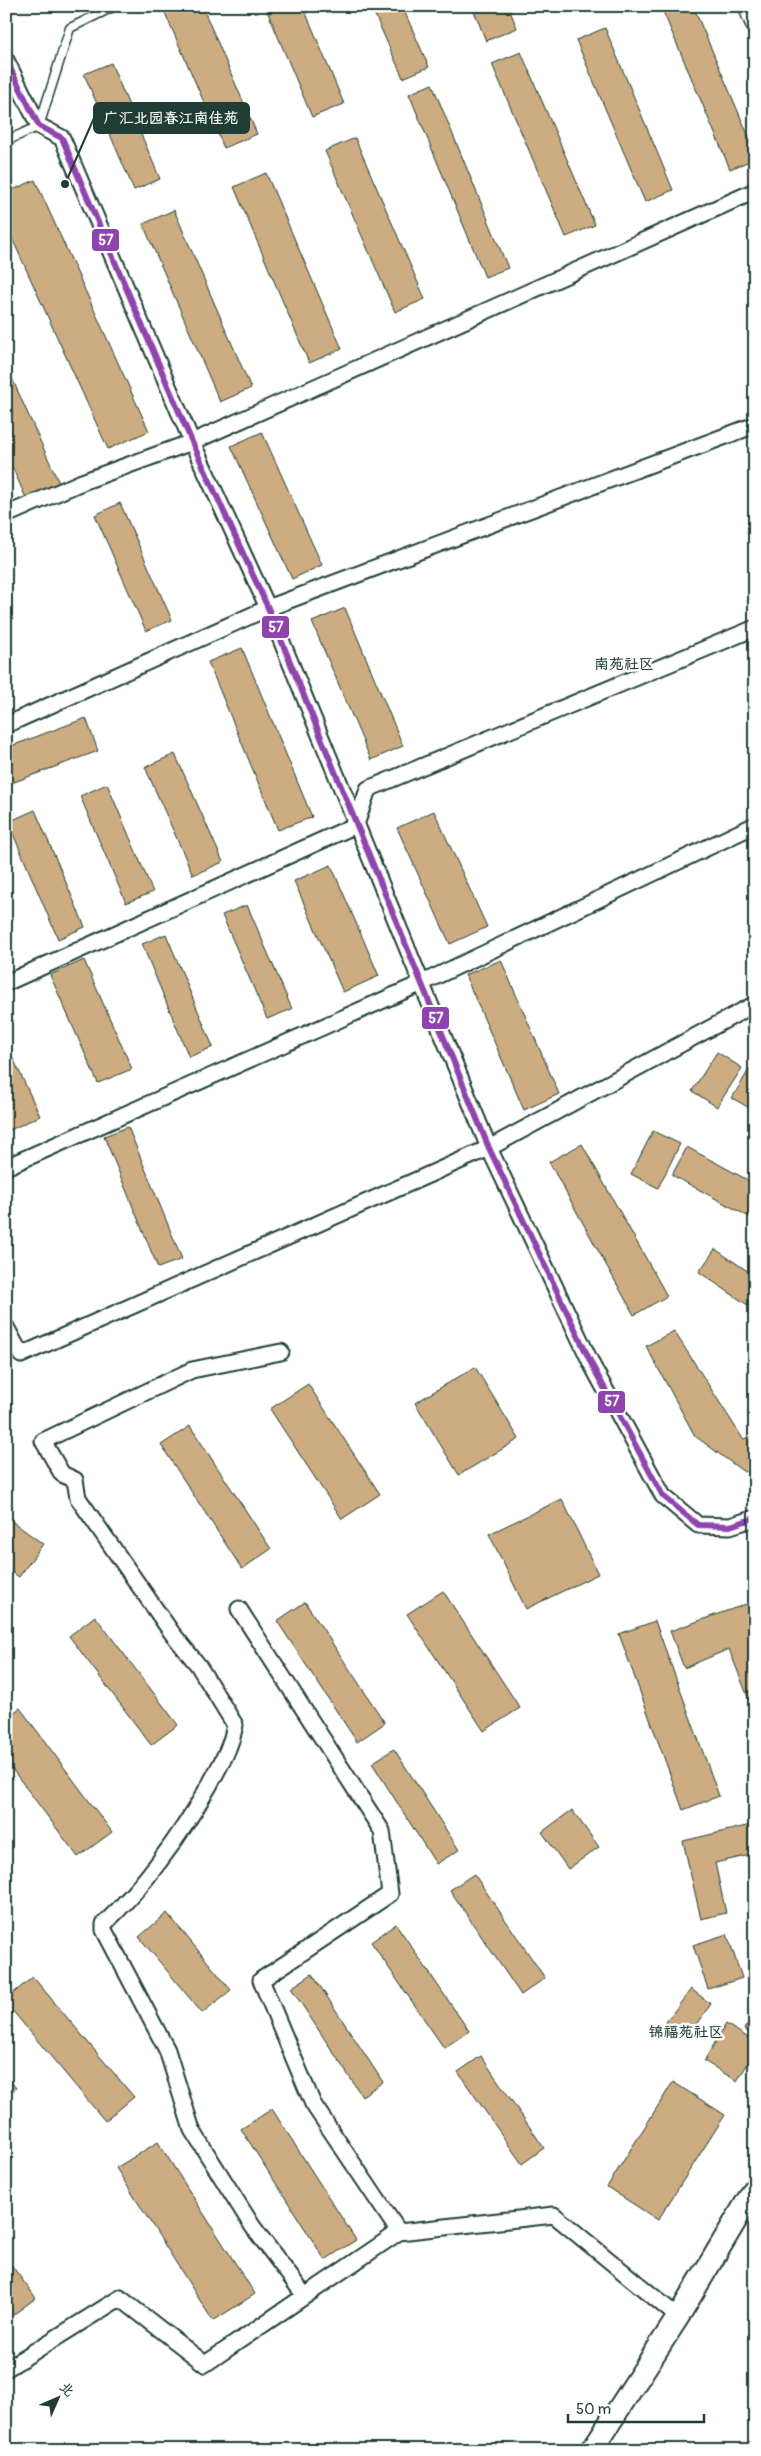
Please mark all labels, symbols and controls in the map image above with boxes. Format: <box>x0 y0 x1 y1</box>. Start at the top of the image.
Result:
callout: 广汇北园春江南佳苑 <box>94 103 249 133</box>
text: 广汇北园春江南佳苑 <box>103 109 239 128</box>
line badge: 57 <box>91 228 120 252</box>
text: 57 <box>99 232 114 249</box>
line badge: 57 <box>261 615 290 639</box>
text: 57 <box>269 619 284 636</box>
district label: 南苑社区 <box>594 655 654 674</box>
line badge: 57 <box>421 1006 450 1030</box>
text: 57 <box>429 1010 444 1027</box>
line badge: 57 <box>597 1390 626 1414</box>
text: 57 <box>605 1393 620 1410</box>
district label: 锦福苑社区 <box>648 2023 724 2042</box>
north arrow <box>32 2374 82 2424</box>
text: 北 <box>56 2378 78 2400</box>
scale bar <box>568 2391 705 2423</box>
text: 50 m <box>576 2400 611 2419</box>

